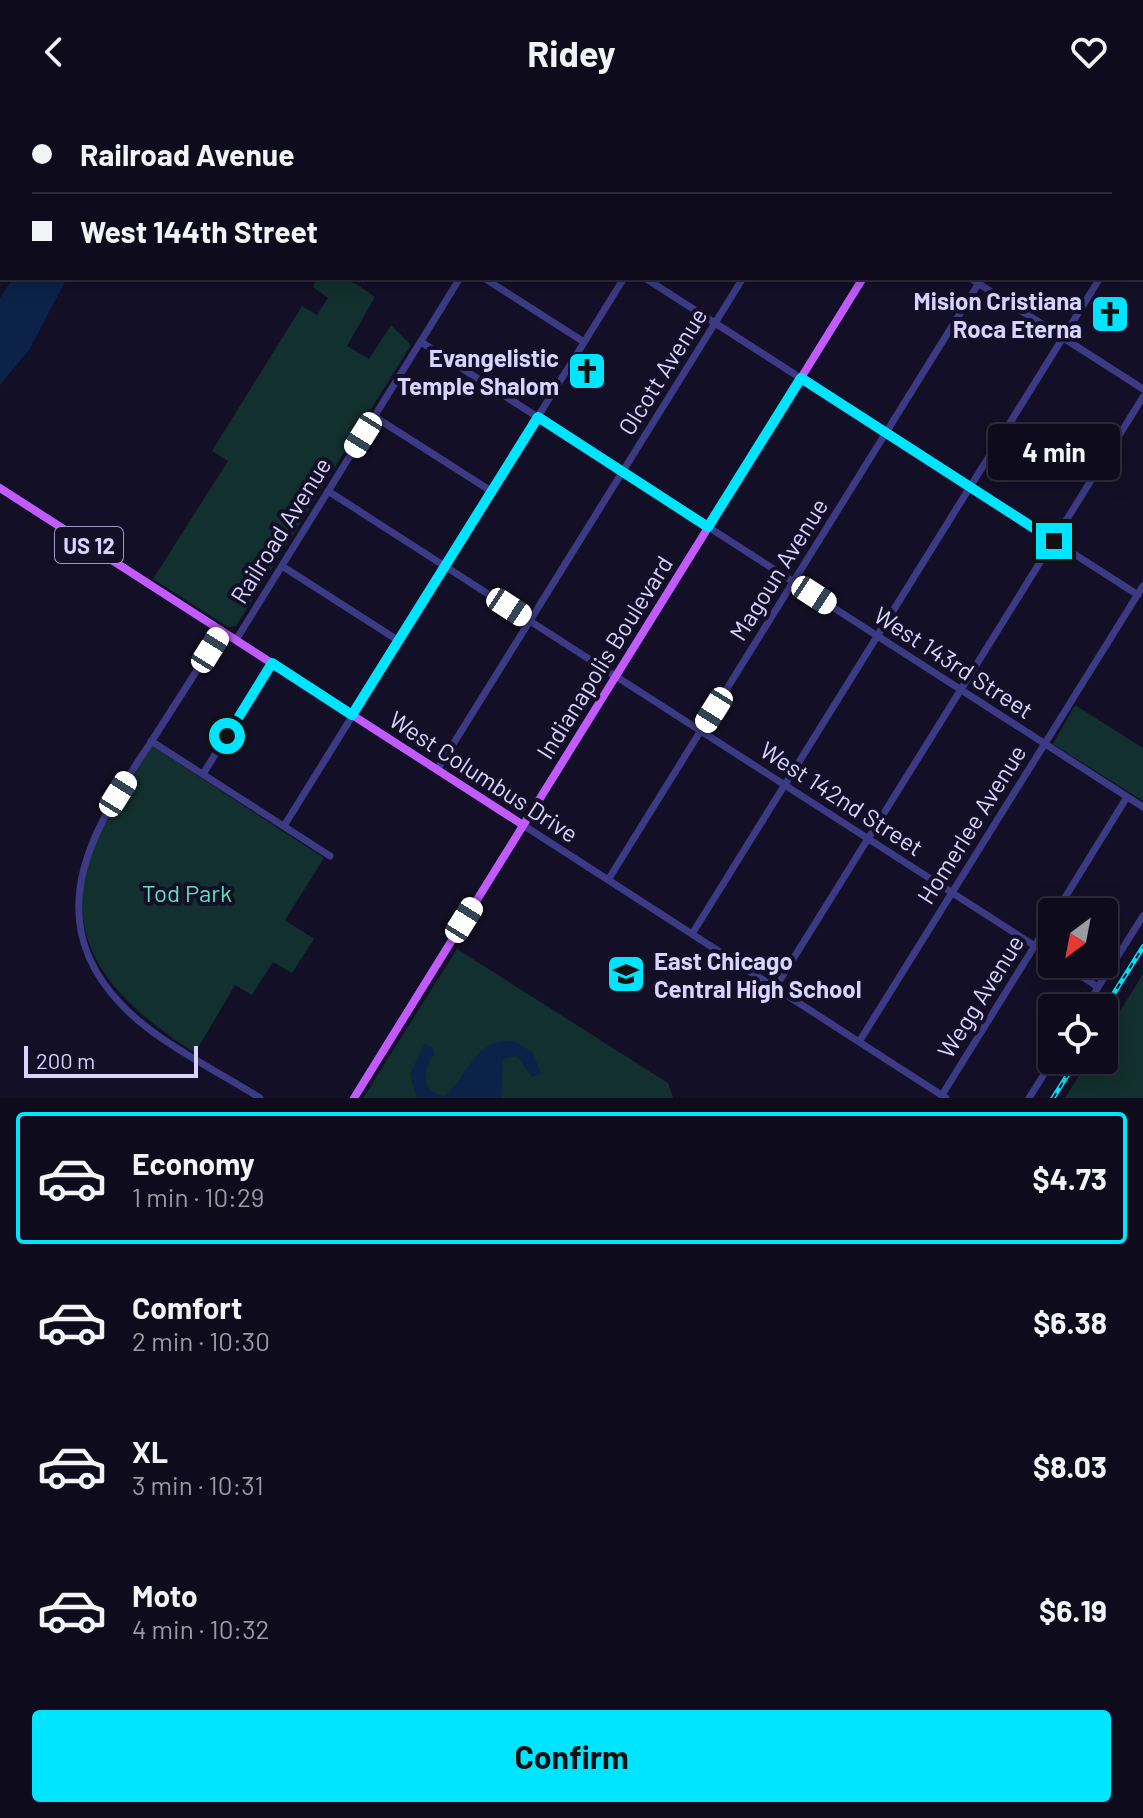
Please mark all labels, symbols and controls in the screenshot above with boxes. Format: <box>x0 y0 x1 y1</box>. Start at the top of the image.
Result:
icon: back <box>32 30 76 74</box>
icon: heart <box>1067 30 1111 74</box>
text: Ridey <box>527 31 616 74</box>
text: Railroad Avenue <box>80 136 295 172</box>
text: West 144th Street <box>80 213 318 249</box>
place label: Mision Cristiana Roca Eterna <box>914 286 1082 343</box>
church icon: Mision Cristiana Roca Eterna <box>1089 293 1131 335</box>
street label: Olcott Avenue <box>611 302 713 440</box>
place label: Evangelistic Temple Shalom <box>397 343 559 400</box>
church icon: Evangelistic Temple Shalom <box>566 350 608 392</box>
car <box>340 408 386 462</box>
callout: 4 min <box>988 425 1120 481</box>
text: 4 min <box>1022 436 1086 467</box>
street label: Railroad Avenue <box>224 452 336 608</box>
street label: Magoun Avenue <box>723 493 833 645</box>
route end <box>1036 523 1072 559</box>
road number: US 12 <box>55 527 123 563</box>
street label: Indianapolis Boulevard <box>530 550 678 764</box>
car <box>787 572 841 618</box>
car <box>482 584 536 630</box>
street label: West 143rd Street <box>869 600 1039 724</box>
car <box>187 623 233 677</box>
car <box>691 683 737 737</box>
street label: West Columbus Drive <box>384 704 584 848</box>
route start <box>209 718 245 754</box>
street label: West 142nd Street <box>755 735 929 861</box>
street label: Homerlee Avenue <box>910 739 1032 909</box>
car <box>95 767 141 821</box>
park label: Tod Park <box>142 878 232 907</box>
car <box>441 893 487 947</box>
north arrow <box>1038 898 1118 978</box>
map controls <box>1038 898 1118 1074</box>
street label: Wegg Avenue <box>931 929 1029 1063</box>
place label: East Chicago Central High School <box>654 946 862 1003</box>
school or university icon: East Chicago Central High School <box>605 953 647 995</box>
button: locate <box>1038 994 1118 1074</box>
scale bar <box>24 1042 198 1078</box>
text: 200 m <box>36 1047 95 1073</box>
icon: car <box>36 1142 108 1214</box>
text: Economy <box>132 1145 255 1181</box>
text: $4.73 <box>1033 1160 1107 1196</box>
text: 1 min · 10:29 <box>132 1181 264 1212</box>
icon: car <box>36 1286 108 1358</box>
text: Comfort <box>132 1289 242 1325</box>
text: $6.38 <box>1033 1304 1107 1340</box>
text: 2 min · 10:30 <box>132 1325 270 1356</box>
icon: car <box>36 1430 108 1502</box>
text: XL <box>132 1433 168 1469</box>
text: $8.03 <box>1033 1448 1107 1484</box>
text: 3 min · 10:31 <box>132 1469 264 1500</box>
icon: car <box>36 1574 108 1646</box>
text: Moto <box>132 1577 198 1613</box>
text: $6.19 <box>1039 1592 1107 1628</box>
text: 4 min · 10:32 <box>132 1613 269 1644</box>
button: Confirm <box>32 1710 1111 1802</box>

